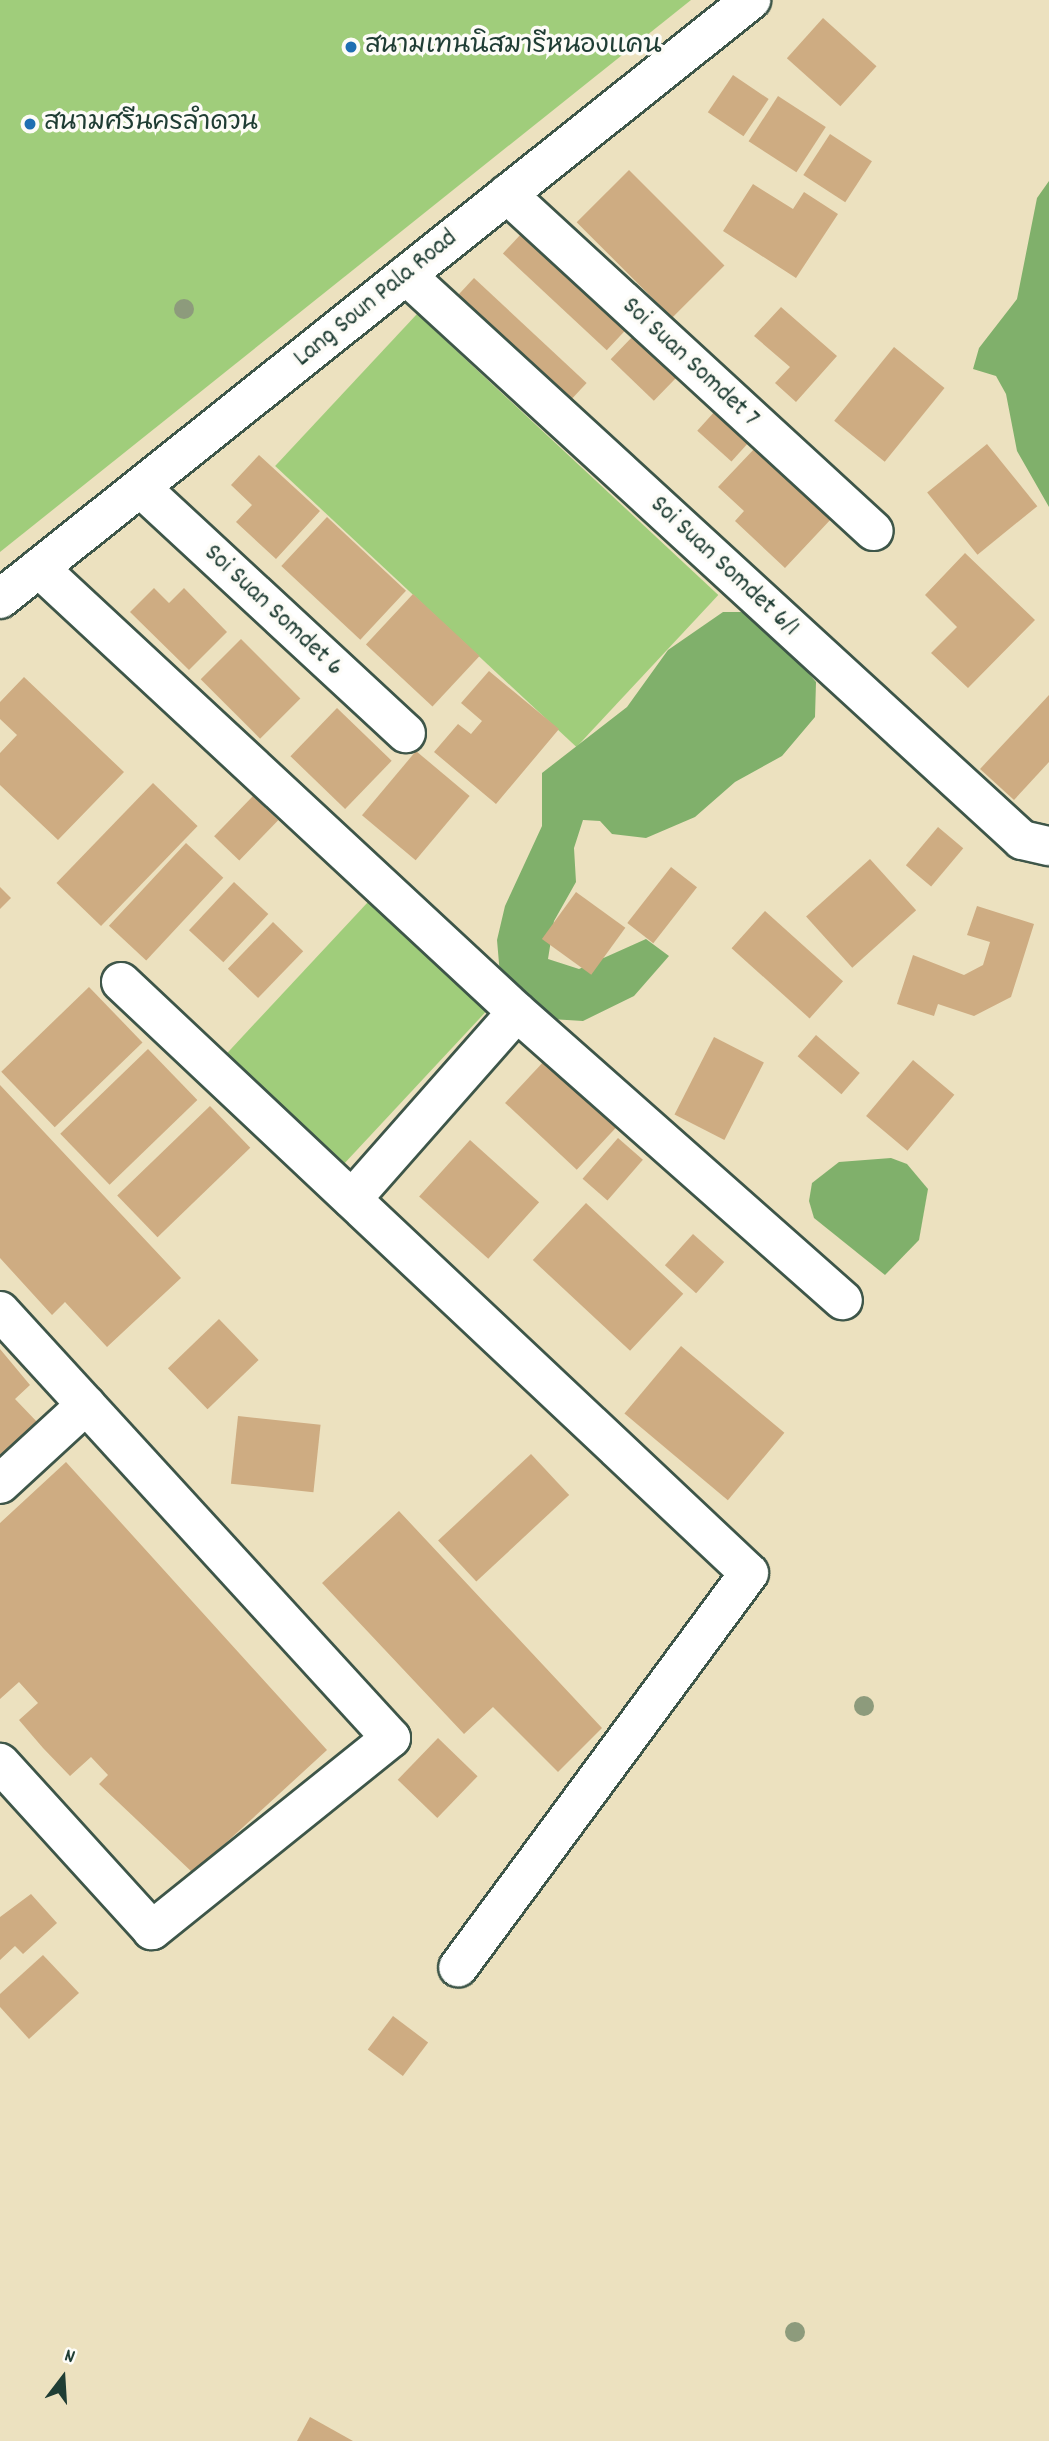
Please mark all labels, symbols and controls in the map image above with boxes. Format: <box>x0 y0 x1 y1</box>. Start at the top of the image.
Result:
place label: สนามเทนนิสมารีหนองแคน <box>365 31 662 63</box>
marker: สนามเทนนิสมารีหนองแคน <box>343 39 359 55</box>
place label: สนามศรีนครลำดวน <box>44 108 258 140</box>
marker: สนามศรีนครลำดวน <box>22 116 38 132</box>
street label: Lang Soun Pala Road <box>288 224 464 374</box>
street label: Soi Suan Somdet 7 <box>615 291 765 435</box>
street label: Soi Suan Somdet 6/1 <box>643 490 805 644</box>
street label: Soi Suan Somdet 6 <box>197 538 349 684</box>
north arrow <box>28 2343 98 2413</box>
text: N <box>61 2343 78 2372</box>

